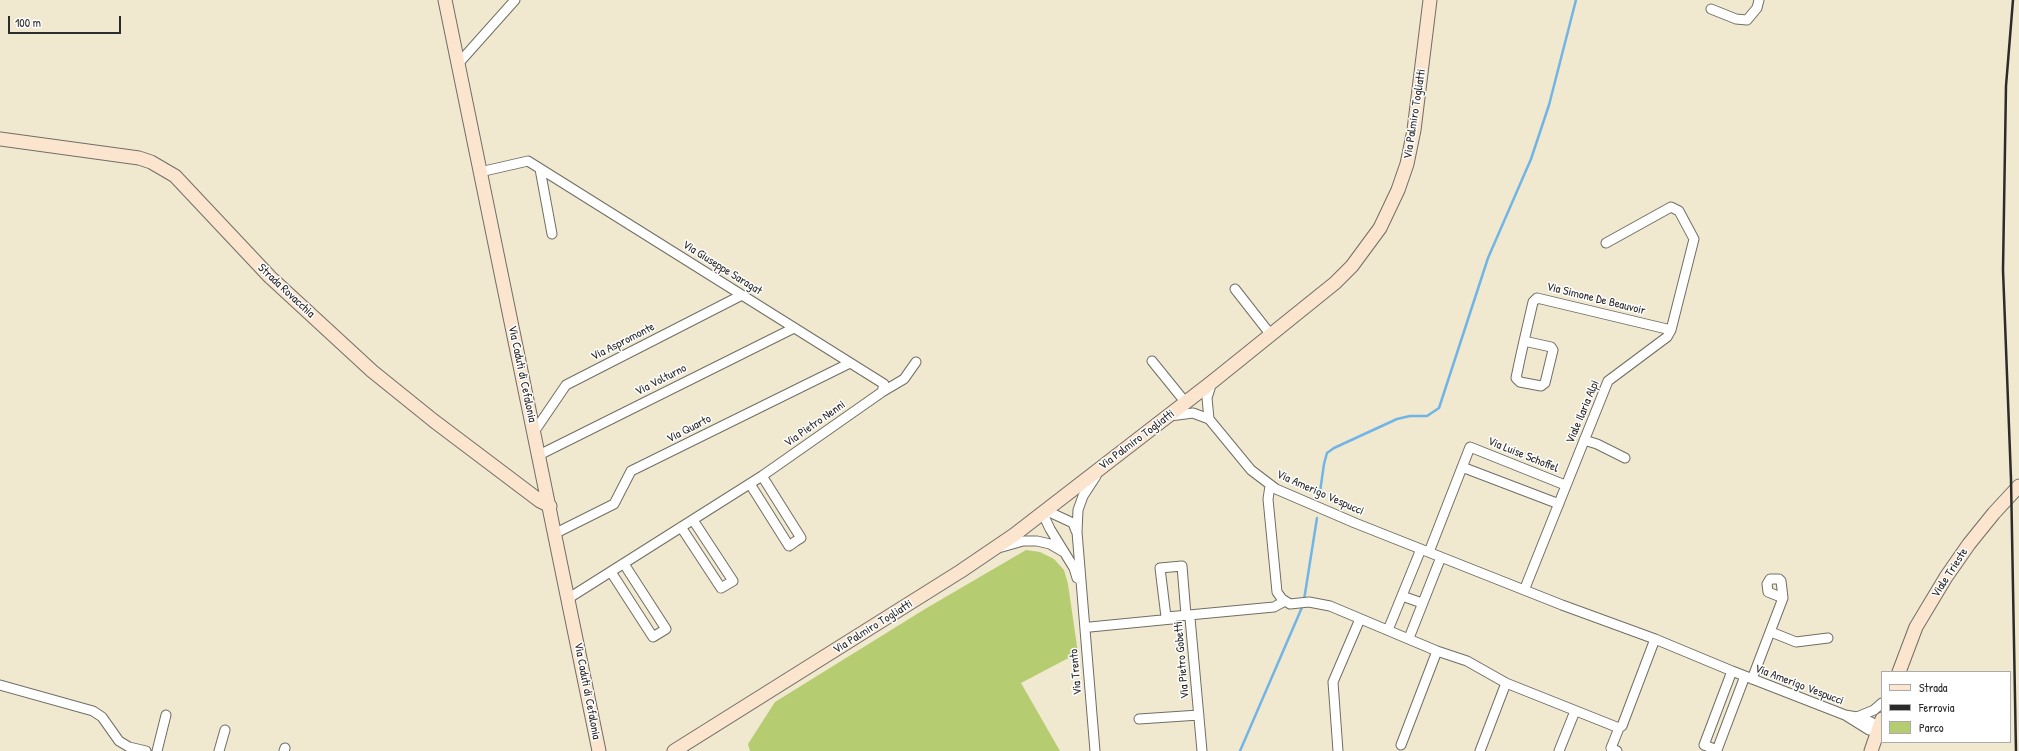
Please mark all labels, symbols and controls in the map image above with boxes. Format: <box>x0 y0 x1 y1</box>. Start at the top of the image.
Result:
scale bar <box>10 8 123 34</box>
text: 100 m <box>15 14 41 31</box>
street label: Via Palmiro Togliatti <box>1401 68 1429 160</box>
street label: Via Giuseppe Saragat <box>680 238 764 298</box>
street label: Strada Rovacchia <box>255 261 317 321</box>
street label: Via Simone De Beauvoir <box>1545 280 1647 318</box>
street label: Via Aspromonte <box>589 320 657 364</box>
street label: Via Caduti di Cefalonia <box>505 324 539 424</box>
street label: Via Volturno <box>633 361 689 399</box>
street label: Viale Ilaria Alpi <box>1563 378 1603 446</box>
street label: Via Pietro Nenni <box>782 398 848 450</box>
street label: Via Palmiro Togliatti <box>1096 407 1178 473</box>
street label: Via Quarto <box>664 412 714 446</box>
street label: Via Luise Schoffel <box>1485 434 1561 476</box>
street label: Via Amerigo Vespucci <box>1274 467 1366 519</box>
street label: Viale Trieste <box>1929 546 1971 600</box>
street label: Via Palmiro Togliatti <box>831 597 915 657</box>
street label: Via Pietro Gobetti <box>1171 621 1193 699</box>
street label: Via Caduti di Cefalonia <box>571 641 603 741</box>
street label: Via Trento <box>1067 648 1085 696</box>
street label: Via Amerigo Vespucci <box>1753 661 1845 709</box>
legend <box>1881 671 2011 743</box>
text: Strada <box>1919 679 1947 696</box>
text: Ferrovia <box>1919 699 1955 716</box>
text: Parco <box>1919 719 1944 736</box>

